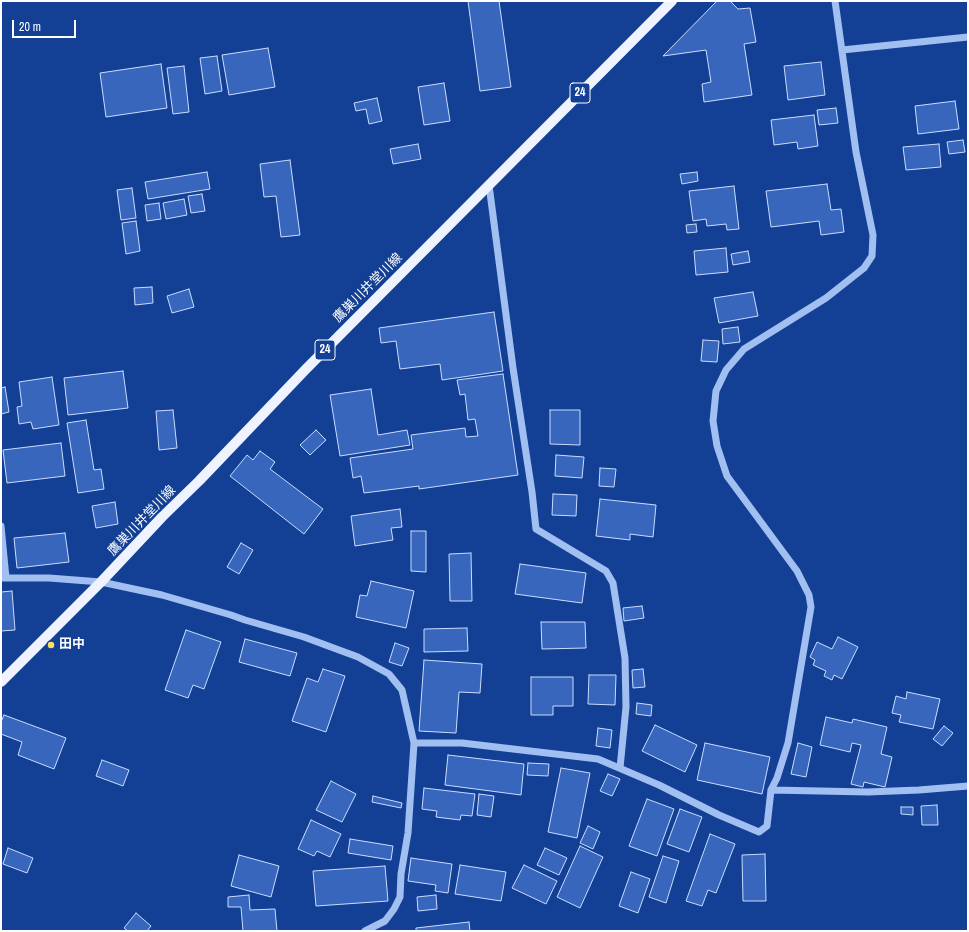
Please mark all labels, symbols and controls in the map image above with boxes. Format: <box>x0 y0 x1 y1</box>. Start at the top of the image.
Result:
scale bar <box>14 12 78 38</box>
text: 20 m <box>19 19 41 35</box>
road number: 24 <box>570 83 590 103</box>
street label: 鷹巣川井堂川線 <box>330 250 406 326</box>
road number: 24 <box>315 340 335 360</box>
street label: 鷹巣川井堂川線 <box>105 483 179 559</box>
place label: 田中 <box>59 637 85 653</box>
marker: 田中 <box>46 640 56 650</box>

